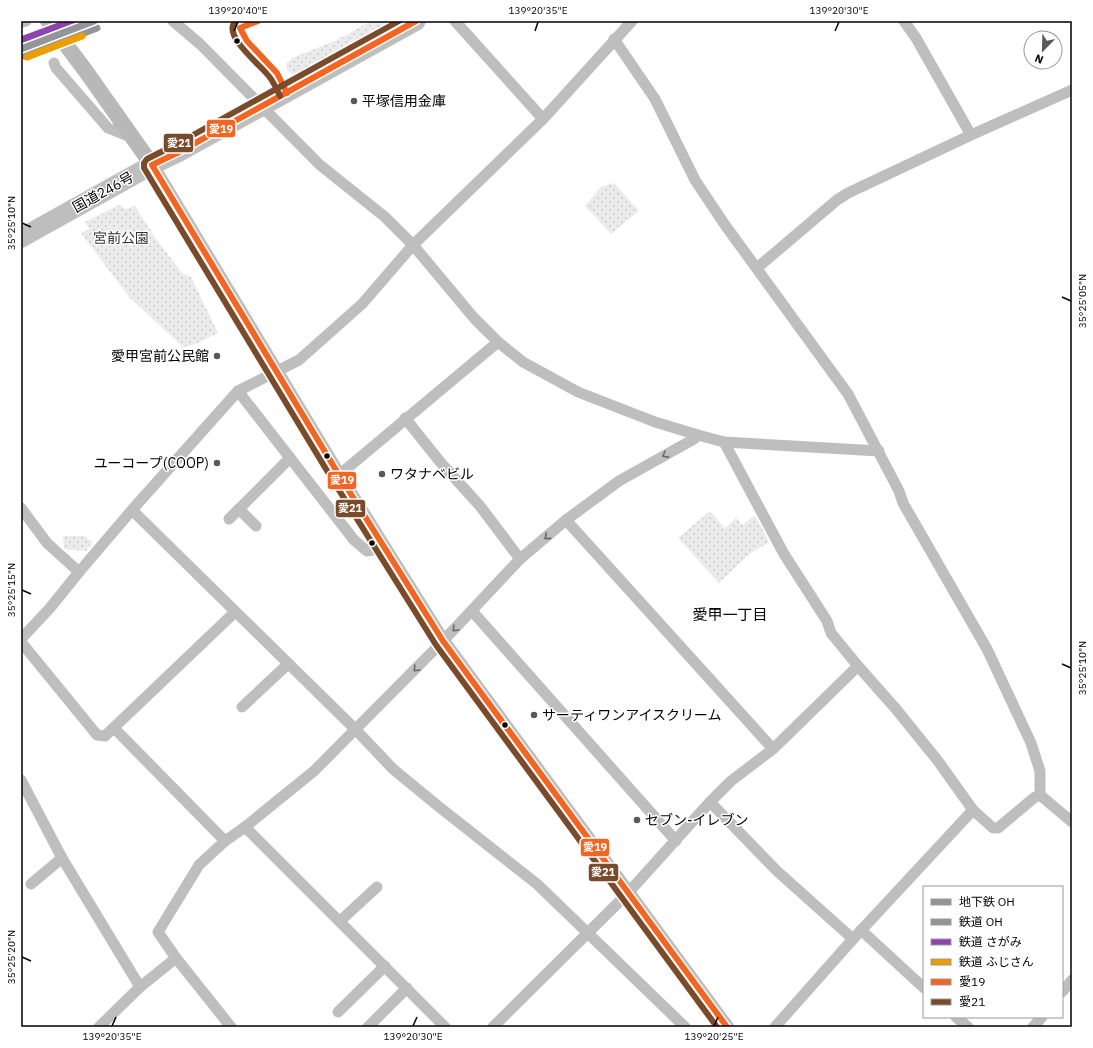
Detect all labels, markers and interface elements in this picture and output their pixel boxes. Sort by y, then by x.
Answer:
text: 139°20'40"E [208,4,268,17]
text: 139°20'35"E [508,4,568,17]
text: 139°20'30"E [809,4,869,17]
north arrow [1023,30,1063,70]
unlabelled marker [232,36,242,46]
text: N [1033,51,1045,67]
place label: 平塚信用金庫 [362,92,446,110]
marker: 平塚信用金庫 [349,96,359,106]
line badge: 愛19 [206,119,236,138]
text: 愛19 [209,122,233,136]
line badge: 愛21 [163,133,194,153]
text: 愛21 [167,136,191,150]
street label: 国道246号 [69,168,137,216]
text: 35°25'10"N [5,196,18,250]
park label: 宮前公園 [93,229,149,247]
text: 35°25'05"N [1076,274,1089,328]
place label: 愛甲宮前公民館 [111,347,209,365]
marker: 愛甲宮前公民館 [212,351,222,361]
unlabelled marker [322,451,332,461]
one-way arrow [662,451,669,458]
place label: ユーコープ(COOP) [94,454,209,472]
marker: ユーコープ(COOP) [212,458,222,468]
place label: ワタナベビル [390,465,474,483]
marker: ワタナベビル [377,469,387,479]
line badge: 愛19 [327,471,357,490]
text: 愛19 [330,473,354,487]
line badge: 愛21 [335,499,366,518]
text: 愛21 [338,501,362,515]
one-way arrow [544,532,551,539]
unlabelled marker [367,538,377,548]
text: 35°25'15"N [5,563,18,617]
district label: 愛甲一丁目 [692,605,768,624]
one-way arrow [453,624,460,631]
text: 35°25'10"N [1076,641,1089,695]
one-way arrow [413,664,421,672]
place label: サーティワンアイスクリーム [542,706,722,724]
marker: サーティワンアイスクリーム [529,710,539,720]
unlabelled marker [500,720,510,730]
place label: セブン-イレブン [645,811,749,829]
marker: セブン-イレブン [632,815,642,825]
line badge: 愛19 [580,838,610,857]
text: 愛19 [583,840,607,854]
line badge: 愛21 [588,863,619,882]
text: 愛21 [591,865,615,879]
legend [923,886,1063,1018]
text: 地下鉄 OH [959,894,1015,909]
text: 鉄道 OH [959,914,1003,929]
text: 35°25'20"N [5,930,18,984]
text: 鉄道 さがみ [959,934,1022,949]
text: 鉄道 ふじさん [959,954,1034,969]
text: 愛19 [959,974,985,989]
text: 愛21 [959,994,985,1009]
text: 139°20'35"E [82,1030,142,1043]
text: 139°20'30"E [383,1030,443,1043]
text: 139°20'25"E [684,1030,744,1043]

